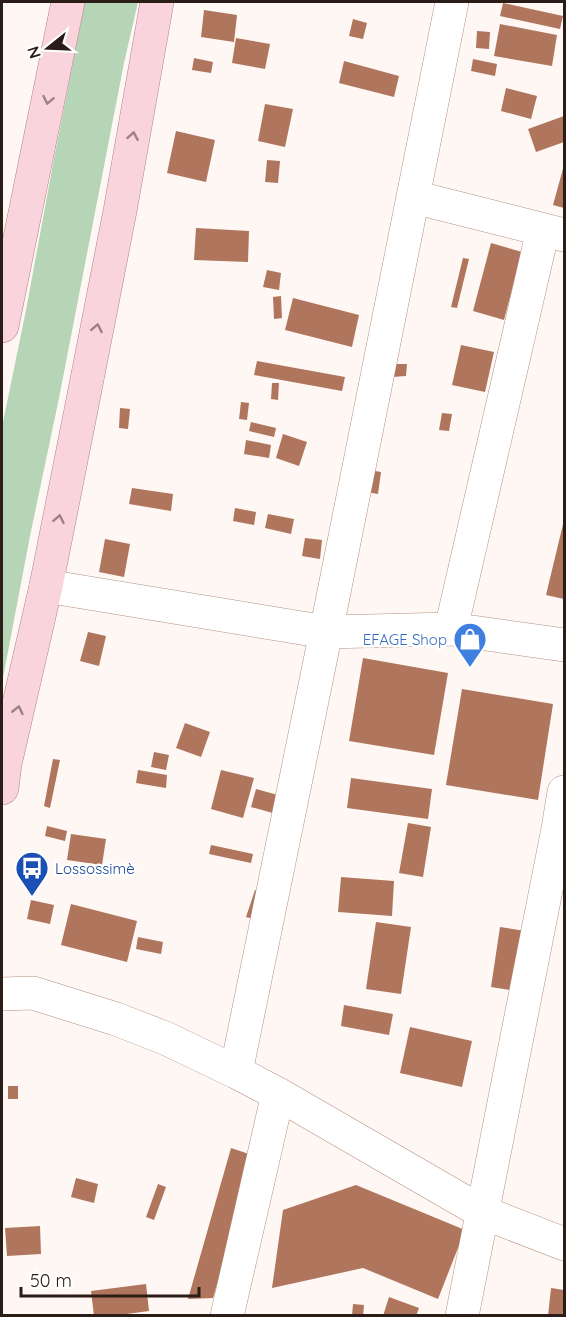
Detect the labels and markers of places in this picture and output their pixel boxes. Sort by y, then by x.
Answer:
shop icon: EFAGE Shop [452,621,488,668]
place label: EFAGE Shop [363,630,447,649]
bus stop icon: Lossossimè [14,850,50,897]
place label: Lossossimè [55,859,135,878]

